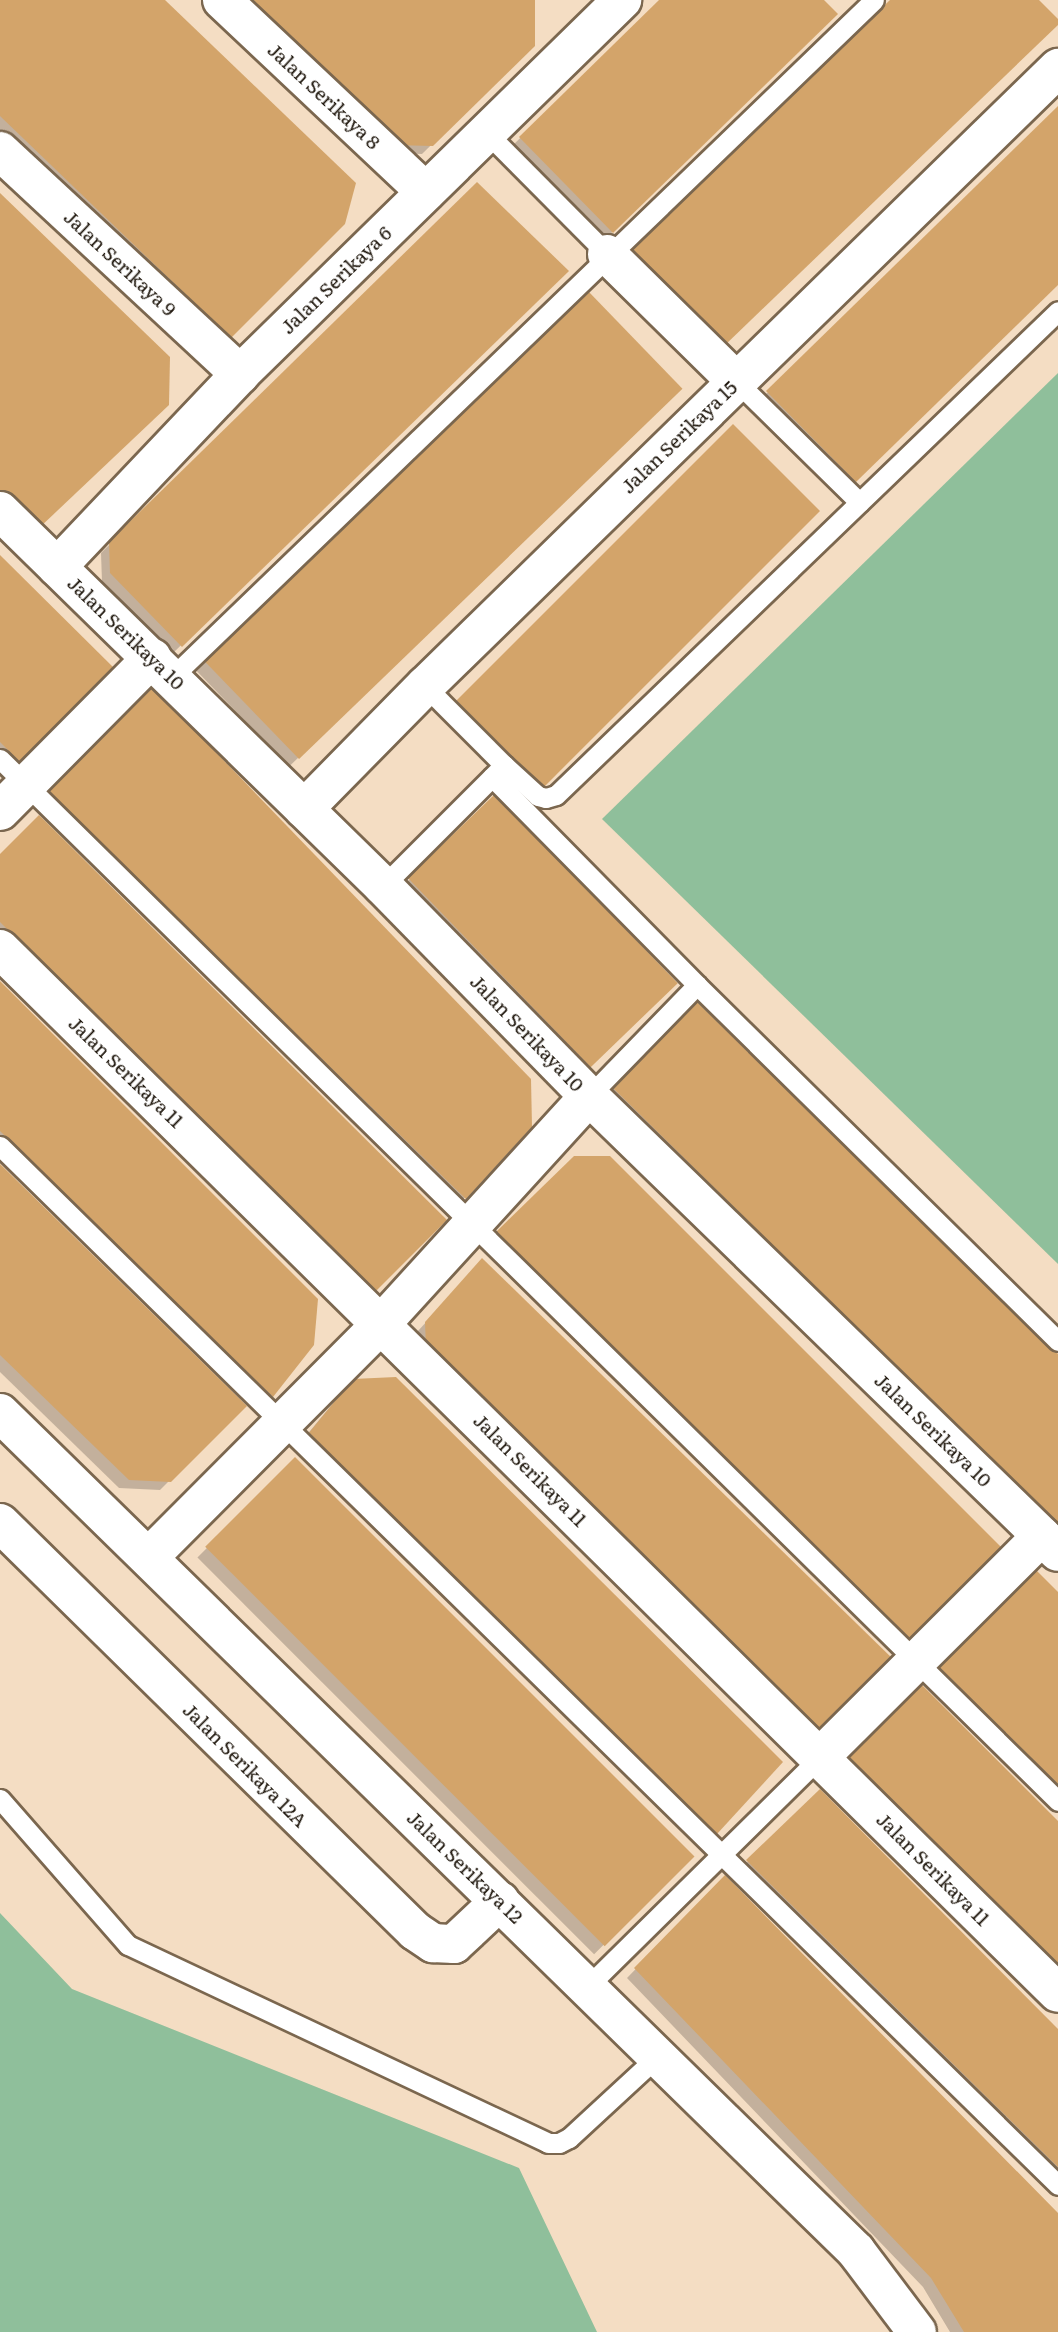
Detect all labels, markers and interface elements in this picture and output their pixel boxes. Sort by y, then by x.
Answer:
street label: Jalan Serikaya 8 [263,38,385,154]
street label: Jalan Serikaya 9 [59,205,181,321]
street label: Jalan Serikaya 6 [276,221,396,339]
street label: Jalan Serikaya 15 [616,376,742,498]
street label: Jalan Serikaya 10 [63,572,189,694]
street label: Jalan Serikaya 10 [466,970,588,1096]
street label: Jalan Serikaya 11 [64,1012,188,1132]
street label: Jalan Serikaya 10 [870,1369,996,1491]
street label: Jalan Serikaya 11 [469,1409,591,1531]
street label: Jalan Serikaya 12A [178,1698,312,1832]
street label: Jalan Serikaya 12 [402,1806,528,1928]
street label: Jalan Serikaya 11 [872,1808,994,1930]

